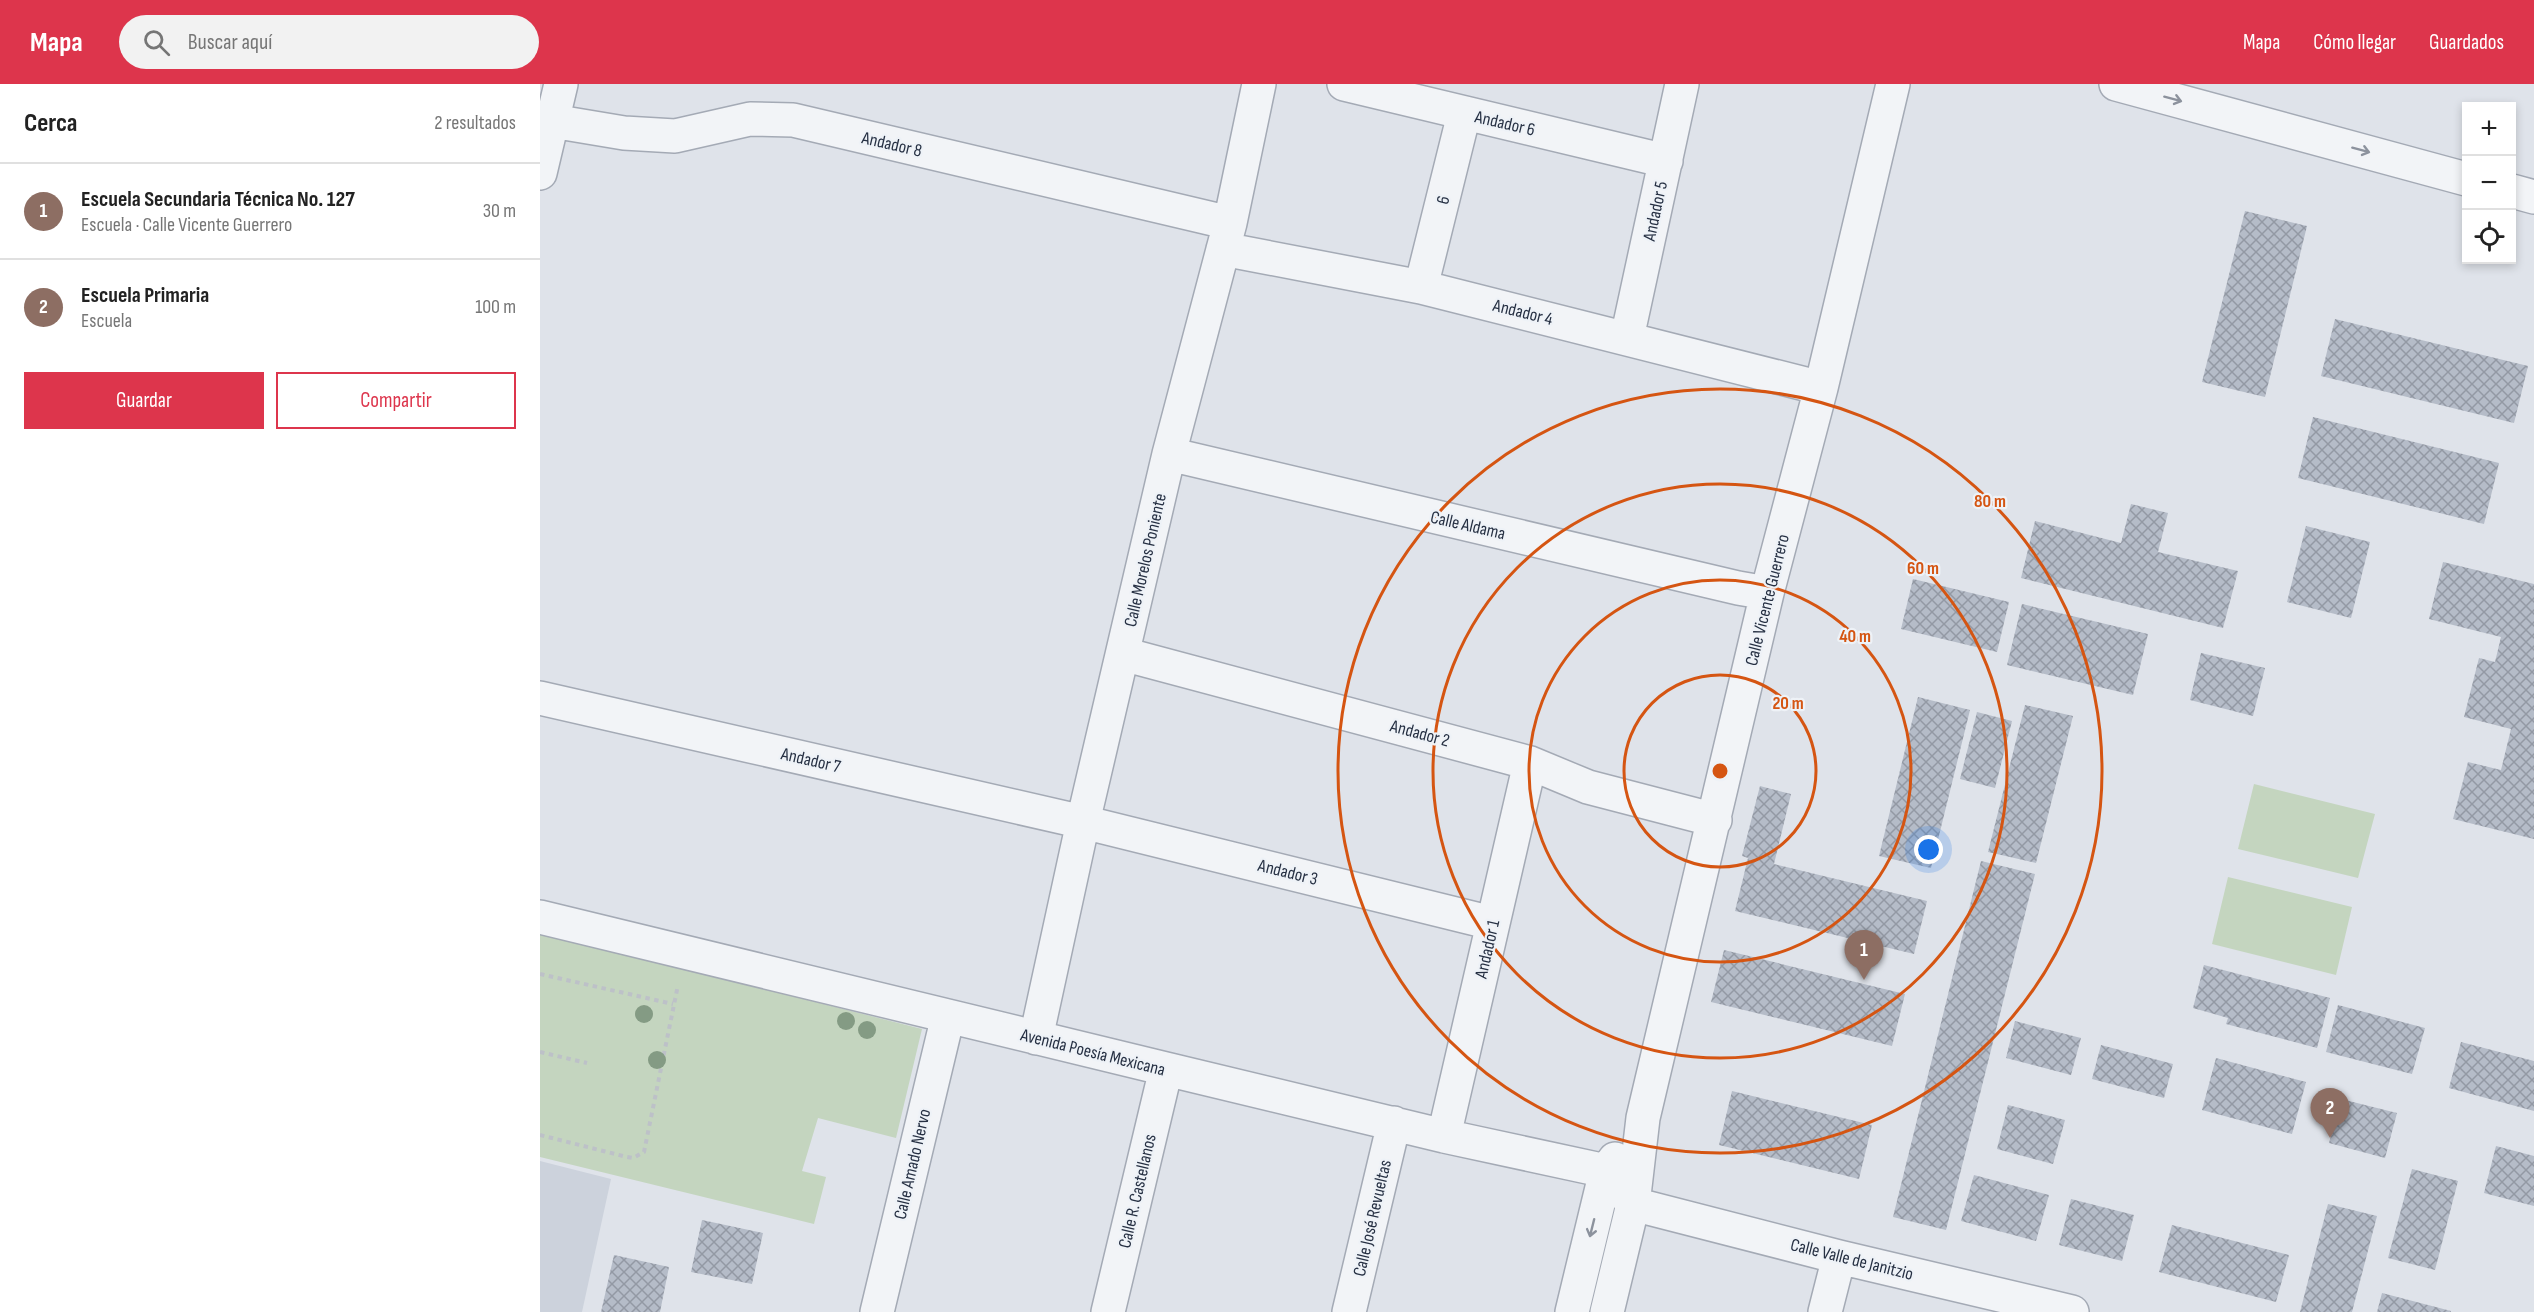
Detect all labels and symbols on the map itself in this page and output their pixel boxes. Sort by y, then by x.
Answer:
one-way arrow [2163,94,2182,106]
street label: Andador 6 [1472,106,1537,141]
street label: Andador 8 [859,127,924,162]
one-way arrow [2351,145,2370,156]
street label: Andador 5 [1639,179,1672,244]
street label: 6 [1432,194,1455,206]
street label: Andador 4 [1490,295,1555,330]
street label: Calle Morelos Poniente [1120,491,1171,629]
text: 80 m [1974,491,2006,512]
street label: Calle Aldama [1428,507,1508,544]
street label: Calle Vicente Guerrero [1741,532,1794,668]
text: 60 m [1907,558,1939,579]
text: 40 m [1839,626,1871,647]
text: 20 m [1772,693,1804,714]
street label: Andador 2 [1387,715,1452,751]
street label: Andador 7 [778,743,843,778]
centre of rings [1710,761,1730,781]
your location [1914,835,1943,864]
street label: Andador 3 [1255,855,1320,890]
street label: Andador 1 [1470,917,1505,981]
pin: 1 [1844,930,1884,980]
street label: Avenida Poesía Mexicana [1017,1024,1167,1081]
pin: 2 [2310,1088,2350,1138]
street label: Calle Amado Nervo [890,1107,935,1221]
street label: Calle R. Castellanos [1114,1132,1161,1250]
street label: Calle José Revueltas [1349,1158,1396,1278]
one-way arrow [1586,1218,1598,1237]
street label: Calle Valle de Janitzio [1788,1234,1915,1285]

